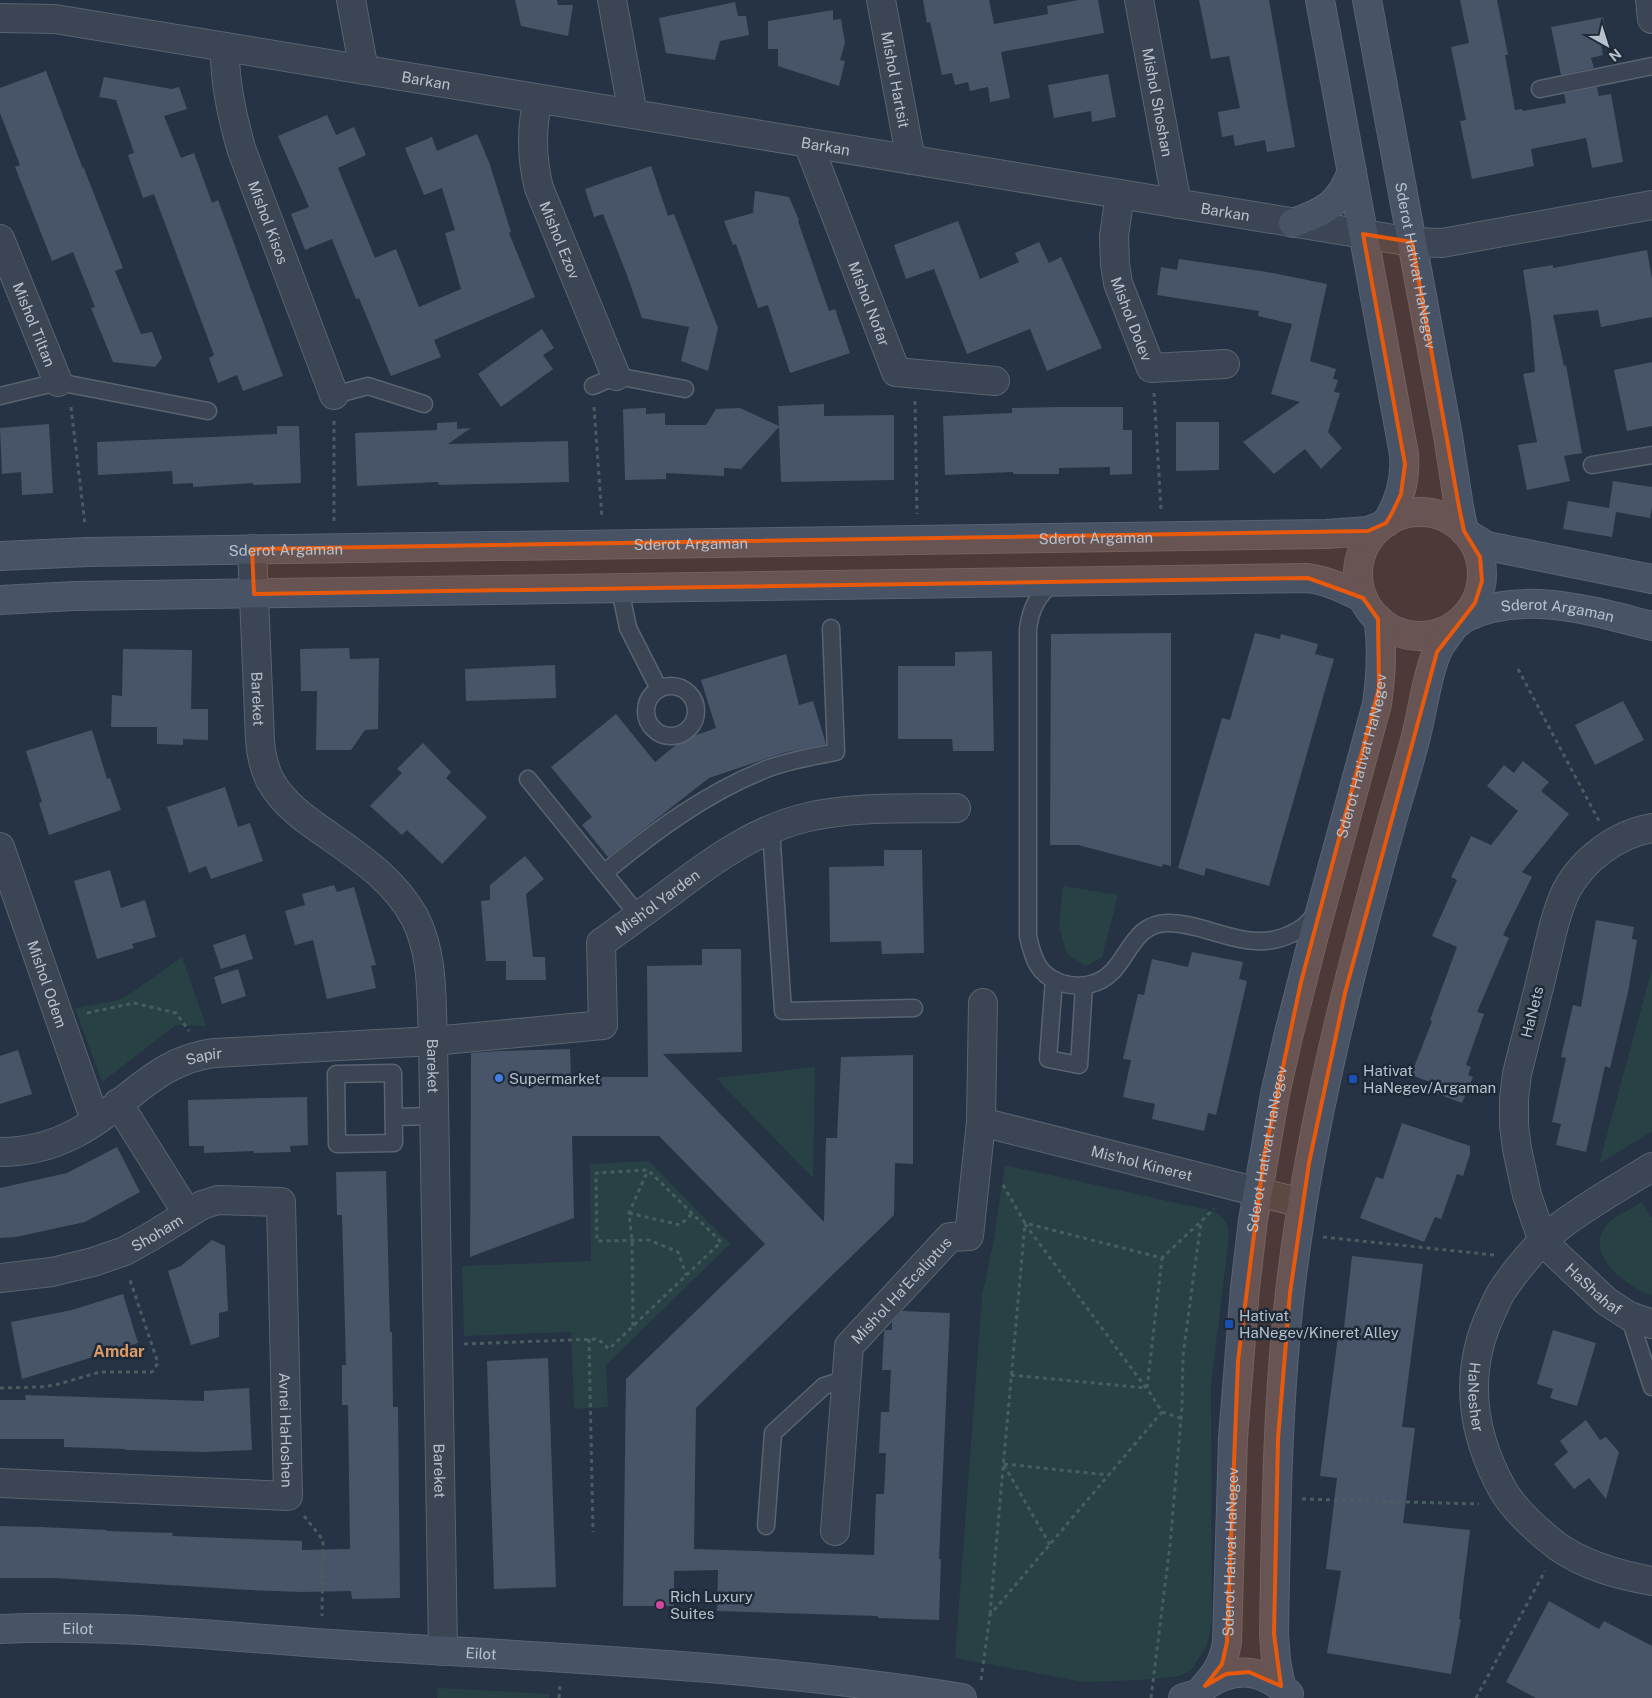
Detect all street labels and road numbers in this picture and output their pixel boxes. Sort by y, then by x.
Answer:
street label: Mishol Hartsit [879,30,913,130]
street label: Mishol Shoshan [1140,46,1176,158]
street label: Barkan [400,68,452,92]
street label: Barkan [800,133,851,158]
street label: Mishol Kisos [245,178,292,266]
street label: Sderot Hativat HaNegev [1393,181,1440,351]
street label: Mishol Ezov [537,199,584,282]
street label: Barkan [1200,199,1251,224]
street label: Mishol Nofar [846,259,894,349]
street label: Mishol Dolev [1108,274,1156,364]
street label: Mishol Tiltan [10,280,59,369]
street label: Sderot Argaman [1038,528,1153,547]
street label: Sderot Argaman [633,534,748,553]
street label: Sderot Argaman [229,540,343,558]
street label: Sderot Argaman [1500,595,1616,625]
street label: Bareket [249,671,268,727]
street label: Sderot Hativat HaNegev [1332,673,1389,840]
street label: Mish'ol Yarden [612,865,702,939]
street label: Mishol Odem [25,938,71,1030]
street label: HaNets [1517,984,1547,1040]
street label: Bareket [424,1038,442,1094]
street label: Sapir [183,1044,223,1068]
street label: Sderot Hativat HaNegev [1243,1064,1290,1234]
street label: Mis'hol Kineret [1090,1142,1195,1184]
street label: Shoham [128,1211,186,1254]
street label: Mish'ol Ha'Ecaliptus [847,1233,955,1347]
street label: HaShahaf [1562,1259,1625,1318]
street label: HaNesher [1466,1361,1488,1434]
street label: Avnei HaHoshen [277,1372,296,1488]
street label: Bareket [431,1443,449,1498]
street label: Sderot Hativat HaNegev [1219,1467,1241,1637]
street label: Eilot [62,1619,94,1637]
street label: Eilot [465,1643,497,1662]

